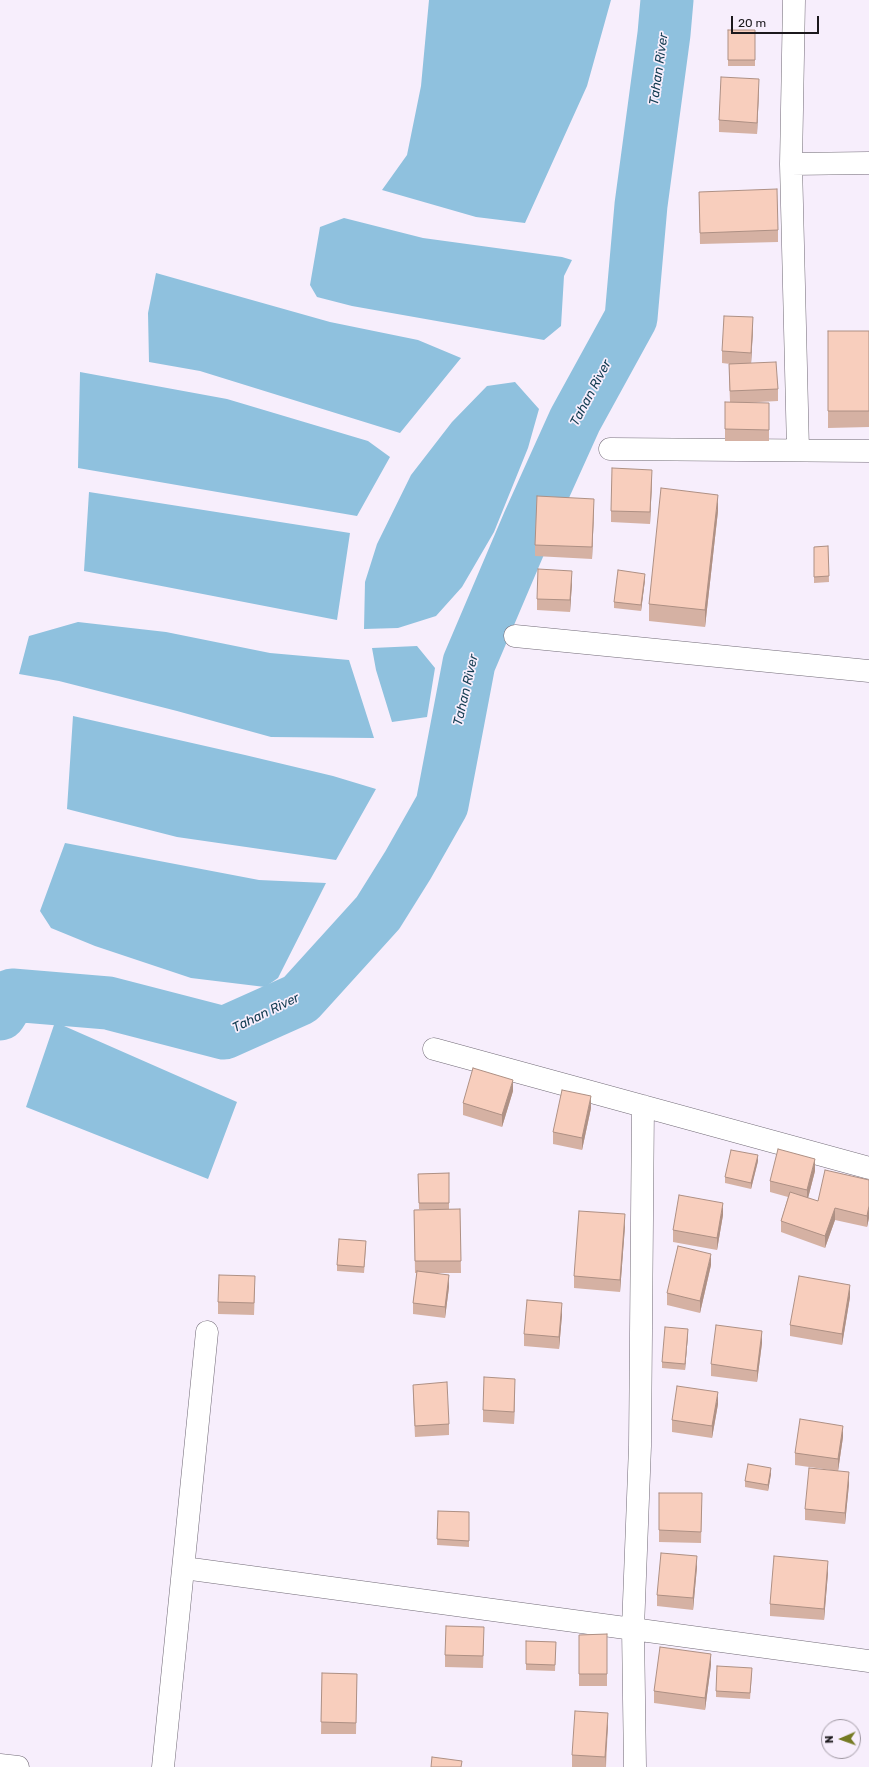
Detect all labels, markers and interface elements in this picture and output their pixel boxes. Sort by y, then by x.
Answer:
scale bar [733,8,821,34]
text: 20 m [738,16,766,30]
water label: Tahan River [646,32,672,106]
water label: Tahan River [567,357,615,429]
water label: Tahan River [450,653,482,727]
water label: Tahan River [230,990,302,1036]
north arrow [821,1719,861,1759]
text: N [823,1735,836,1744]

